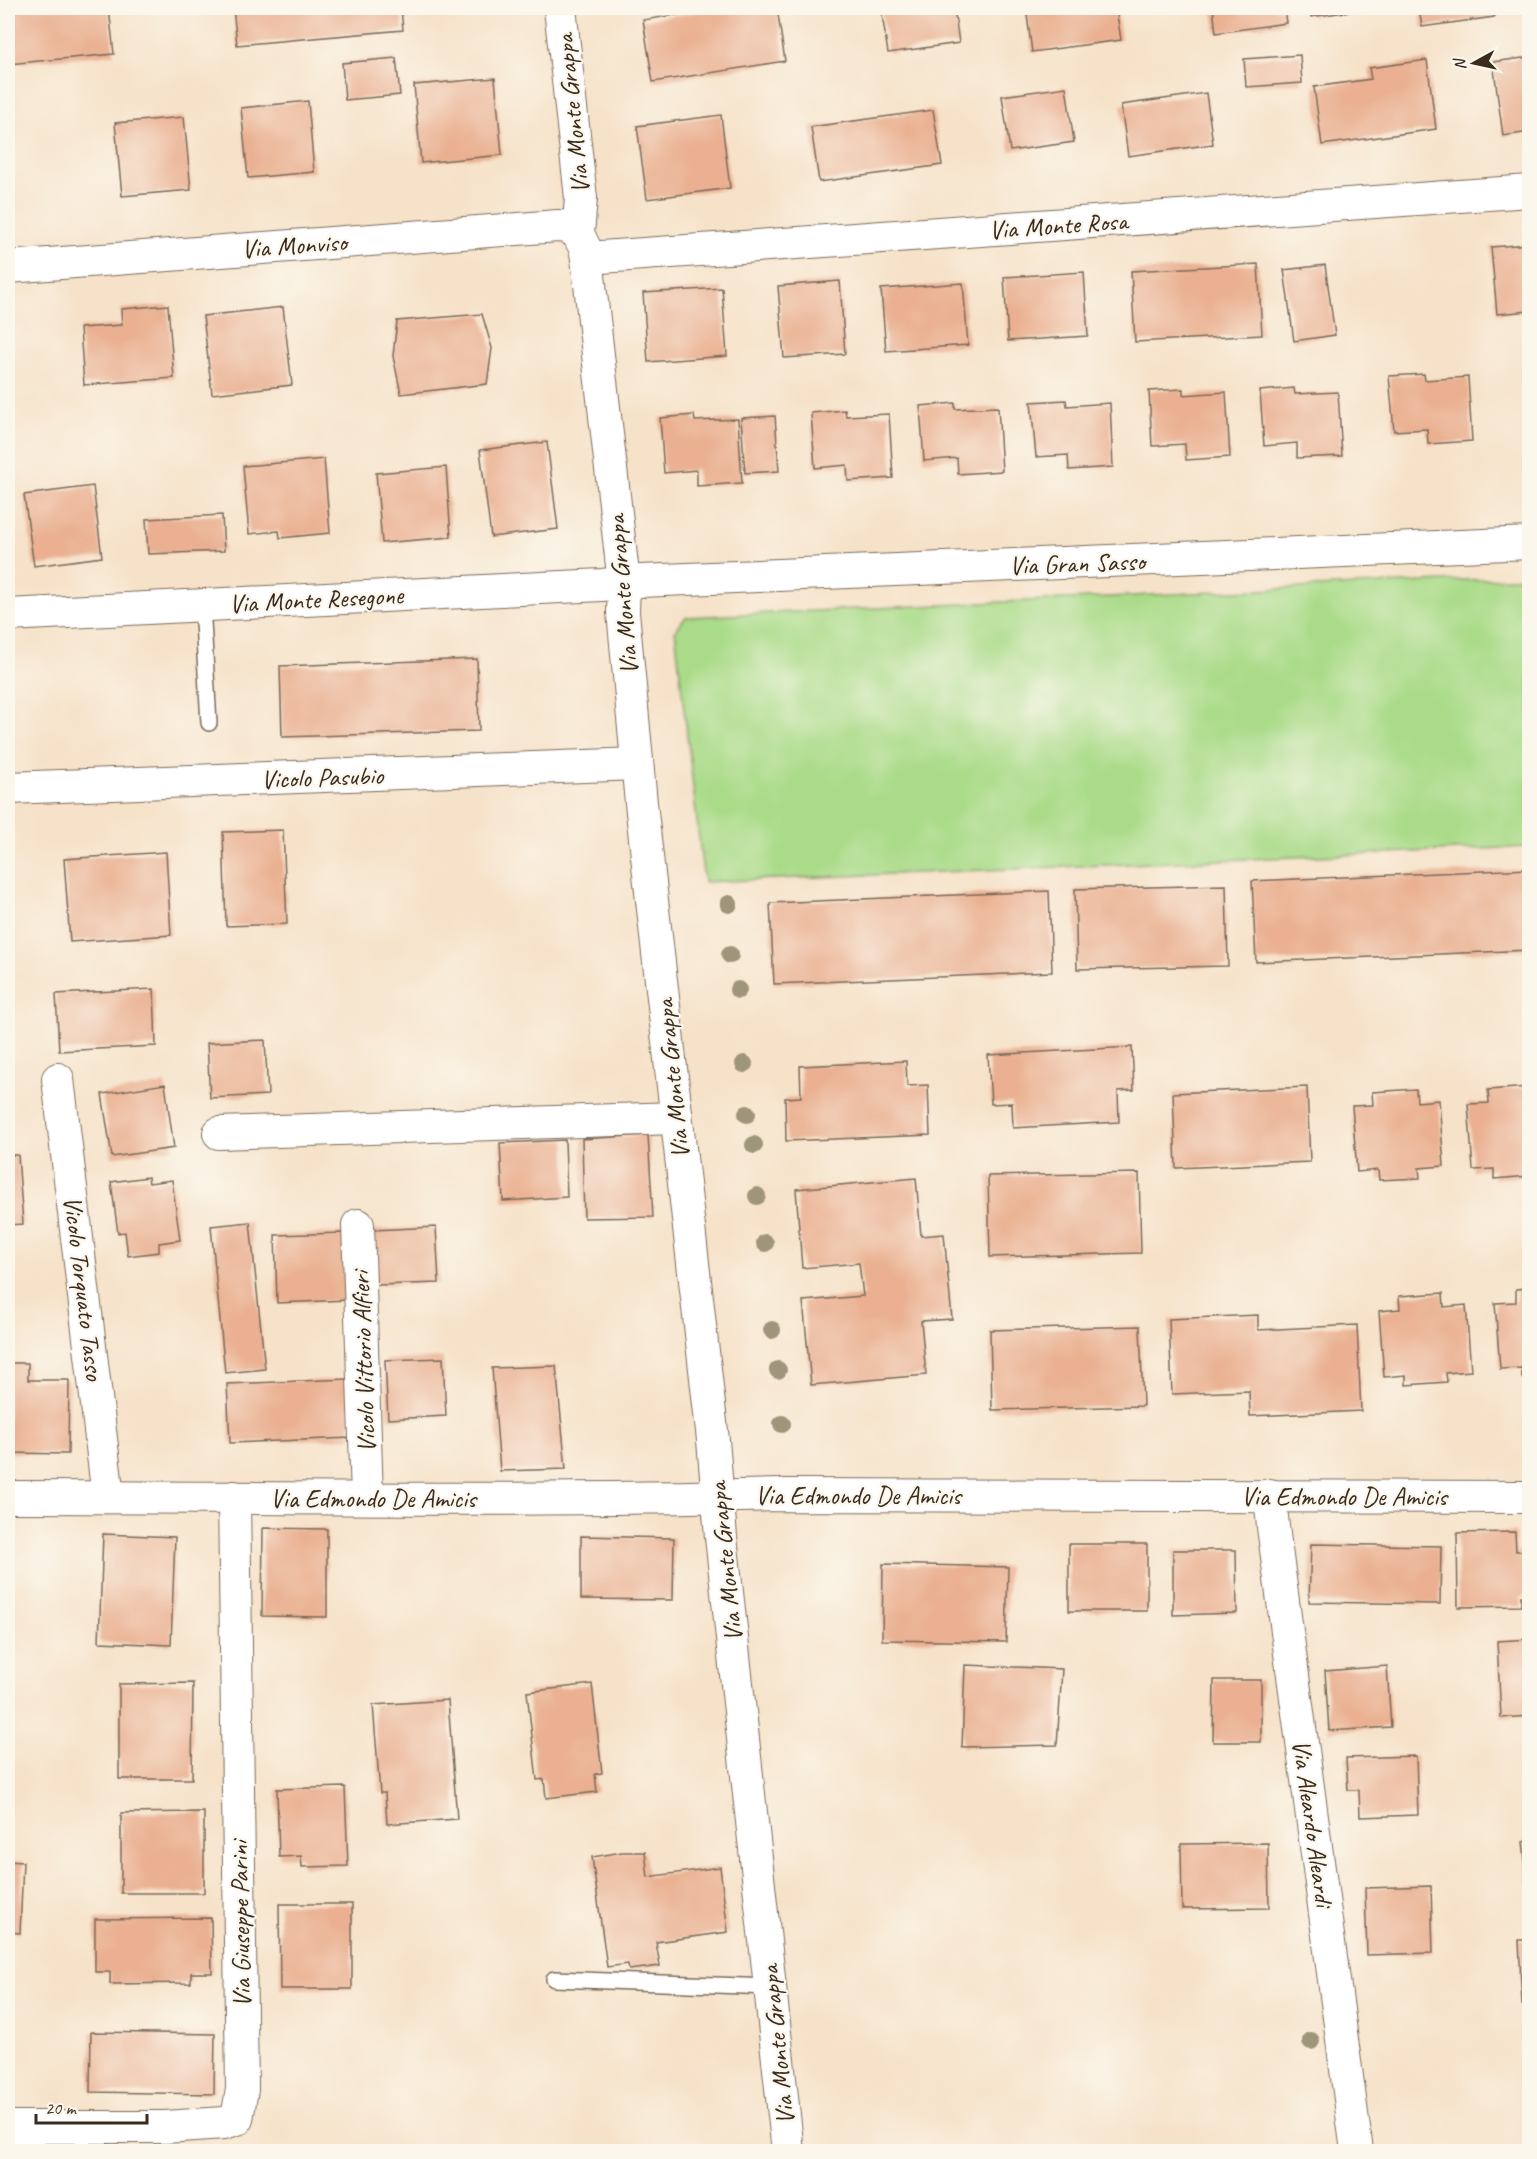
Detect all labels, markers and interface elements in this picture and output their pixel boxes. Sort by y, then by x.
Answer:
street label: Via Monte Grappa [547,30,597,195]
north arrow [1444,33,1504,93]
text: N [1449,56,1471,71]
street label: Via Monte Rosa [988,204,1131,247]
street label: Via Monviso [240,225,351,266]
street label: Via Monte Grappa [599,511,646,676]
street label: Via Gran Sasso [1009,545,1148,582]
street label: Via Monte Resegone [228,578,405,621]
street label: Vicolo Pasubio [260,759,385,796]
street label: Via Monte Grappa [647,995,697,1160]
street label: Vicolo Torquato Tasso [56,1194,111,1384]
street label: Vicolo Vittorio Alfieri [344,1268,383,1453]
street label: Via Monte Grappa [700,1478,750,1643]
street label: Via Edmondo De Amicis [755,1479,963,1512]
street label: Via Edmondo De Amicis [1241,1480,1449,1513]
street label: Via Edmondo De Amicis [270,1482,478,1515]
street label: Via Aleardo Aleardi [1284,1737,1341,1912]
street label: Via Giuseppe Parini [222,1837,258,2008]
street label: Via Monte Grappa [752,1961,802,2126]
scale bar [36,2087,147,2125]
text: 20 m [45,2097,78,2119]

